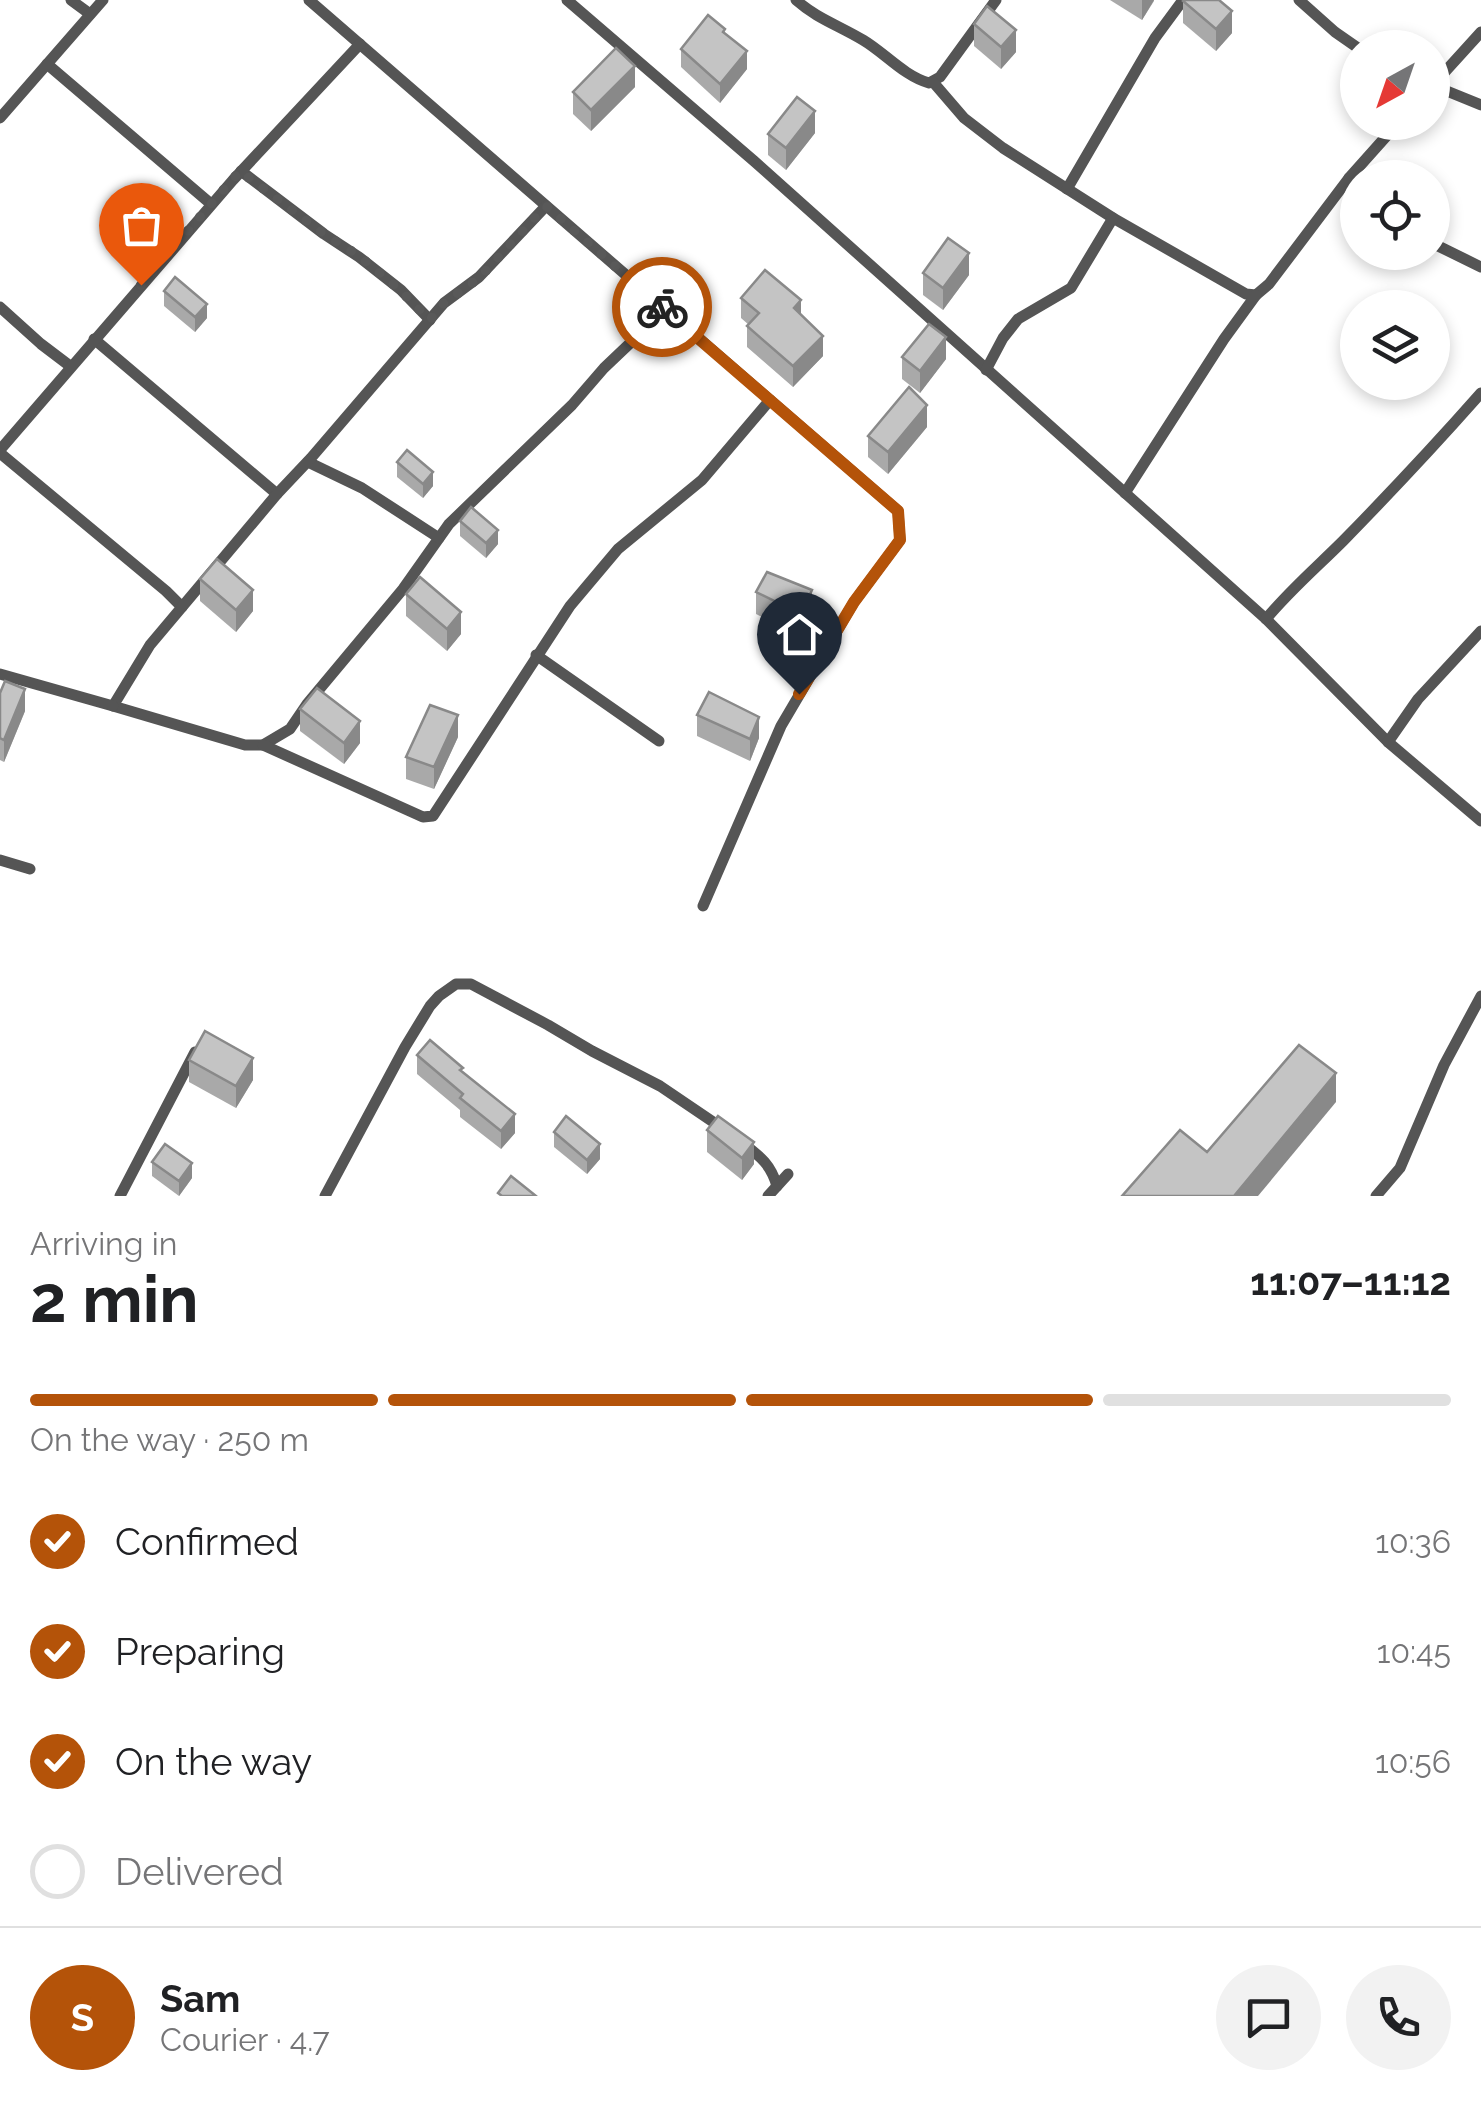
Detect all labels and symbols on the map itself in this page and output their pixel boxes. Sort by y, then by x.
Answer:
north arrow [1340,30,1450,140]
pin [99,183,184,286]
courier [612,257,712,357]
pin [757,592,842,695]

